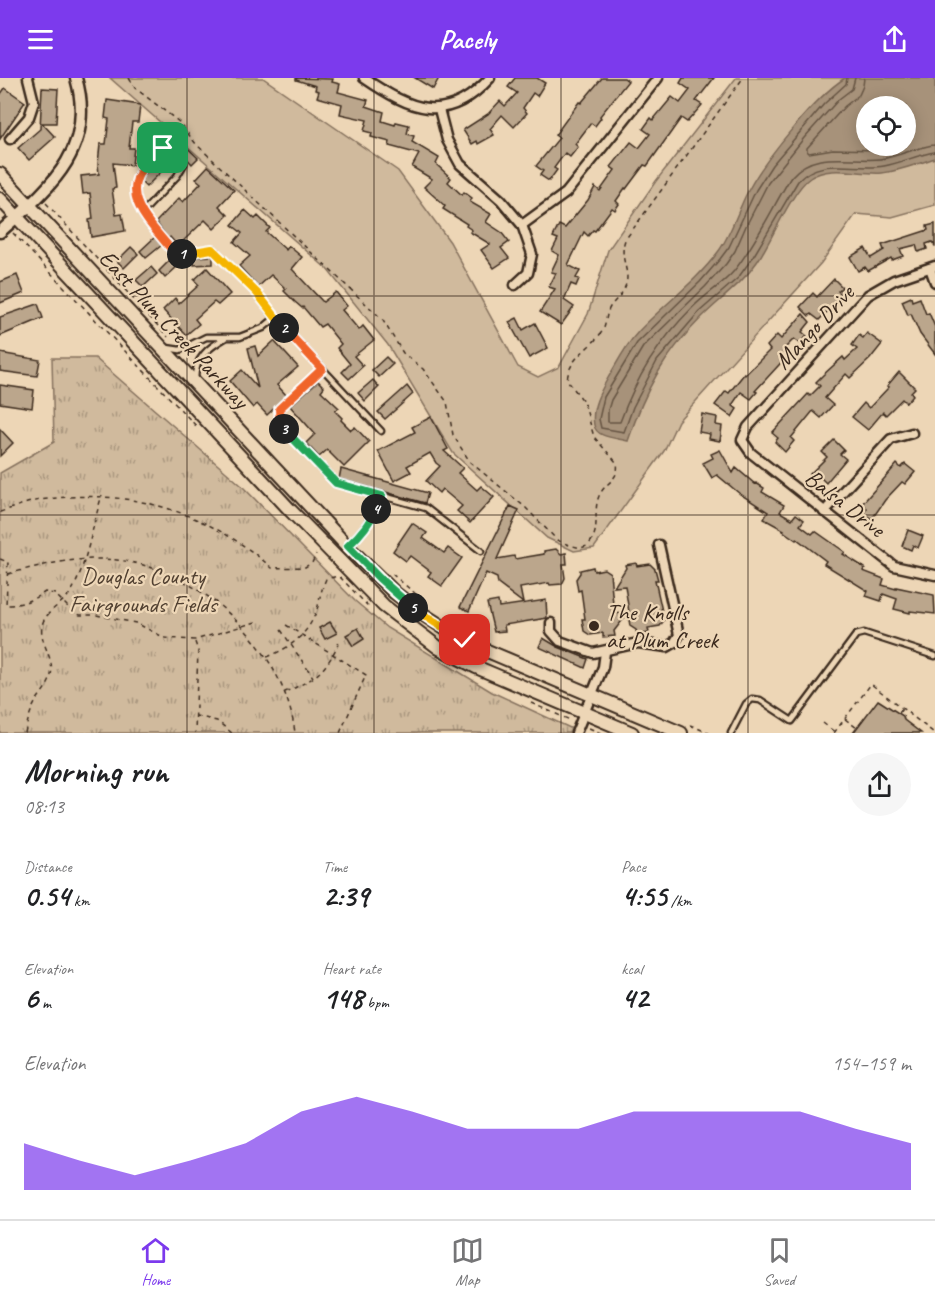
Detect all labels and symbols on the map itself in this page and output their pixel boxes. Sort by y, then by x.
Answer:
pin [137,122,188,173]
pin: 1 [167,239,197,269]
street label: East Plum Creek Parkway [93,243,257,416]
street label: Mango Drive [768,277,862,375]
pin: 2 [269,313,299,343]
pin: 3 [269,414,299,444]
street label: Balsa Drive [799,462,893,545]
pin: 4 [361,494,391,524]
park label: Douglas County Fairgrounds Fields [69,561,219,619]
pin: 5 [398,593,428,623]
place label: The Knolls at Plum Creek [606,597,720,655]
pin [439,614,490,665]
marker: The Knolls at Plum Creek [587,619,601,633]

